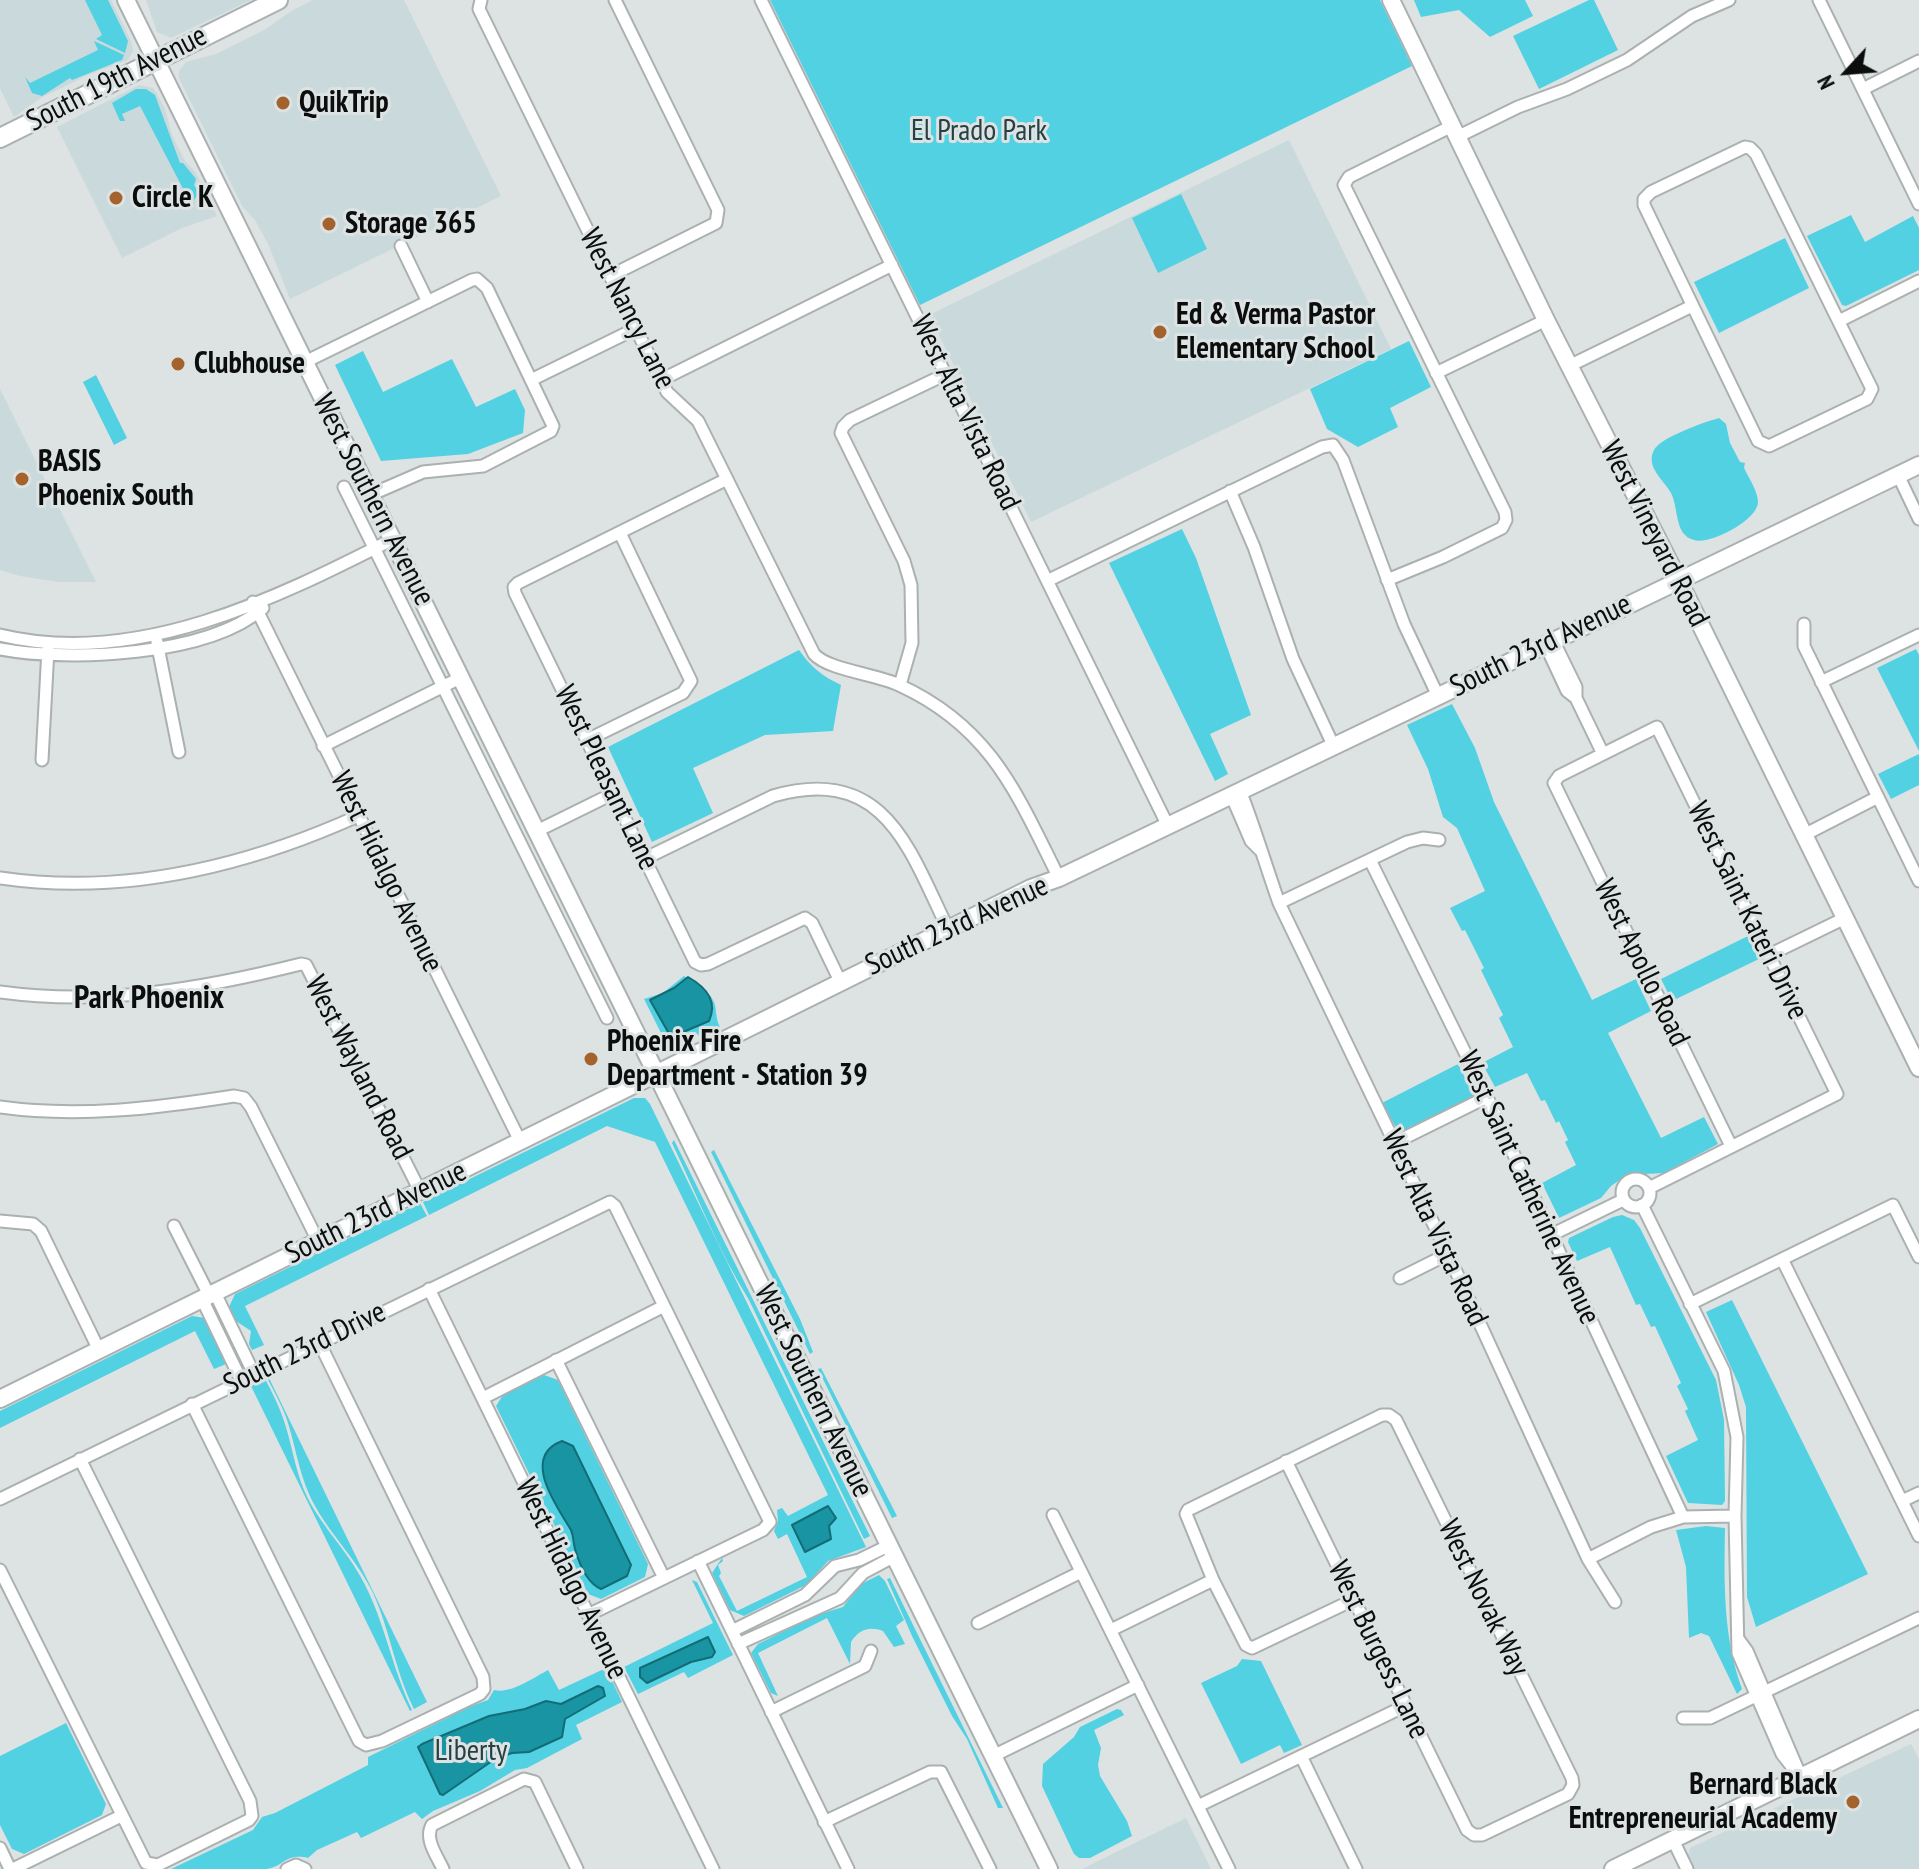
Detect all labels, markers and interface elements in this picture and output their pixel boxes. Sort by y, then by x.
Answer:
street label: South 19th Avenue [21,18,213,140]
north arrow [1807,32,1887,112]
text: N [1810,71,1841,94]
place label: QuikTrip [299,85,389,121]
marker: QuikTrip [274,94,292,112]
park label: El Prado Park [911,113,1047,149]
place label: Circle K [132,180,214,216]
marker: Circle K [107,189,125,207]
place label: Storage 365 [345,206,477,242]
marker: Storage 365 [320,215,338,233]
street label: West Nancy Lane [571,223,683,395]
place label: Ed & Verma Pastor Elementary School [1176,297,1375,368]
street label: West Alta Vista Road [902,310,1028,516]
marker: Ed & Verma Pastor Elementary School [1151,323,1169,341]
place label: Clubhouse [194,346,305,382]
marker: Clubhouse [169,355,187,373]
street label: West Southern Avenue [304,388,442,612]
street label: West Vineyard Road [1592,435,1716,633]
place label: BASIS Phoenix South [38,444,194,514]
marker: BASIS Phoenix South [13,470,31,488]
street label: South 23rd Avenue [1445,587,1637,705]
street label: West Pleasant Lane [546,680,666,876]
street label: West Hidalgo Avenue [322,766,450,978]
street label: West Saint Kateri Drive [1679,796,1815,1026]
street label: South 23rd Avenue [860,868,1054,984]
street label: West Apollo Road [1585,874,1697,1052]
street label: West Wayland Road [296,970,420,1166]
district label: Park Phoenix [74,980,224,1018]
place label: Phoenix Fire Department - Station 39 [607,1024,868,1094]
street label: West Saint Catherine Avenue [1449,1046,1607,1330]
marker: Phoenix Fire Department - Station 39 [582,1050,600,1068]
street label: West Alta Vista Road [1373,1124,1495,1332]
street label: South 23rd Avenue [280,1154,472,1272]
street label: West Southern Avenue [746,1279,880,1503]
street label: South 23rd Drive [218,1294,392,1404]
street label: West Hidalgo Avenue [507,1473,635,1685]
street label: West Novak Way [1430,1514,1536,1682]
street label: West Burgess Lane [1319,1555,1437,1745]
park label: Liberty [435,1733,507,1769]
place label: Bernard Black Entrepreneurial Academy [1569,1767,1837,1838]
marker: Bernard Black Entrepreneurial Academy [1844,1793,1862,1811]

